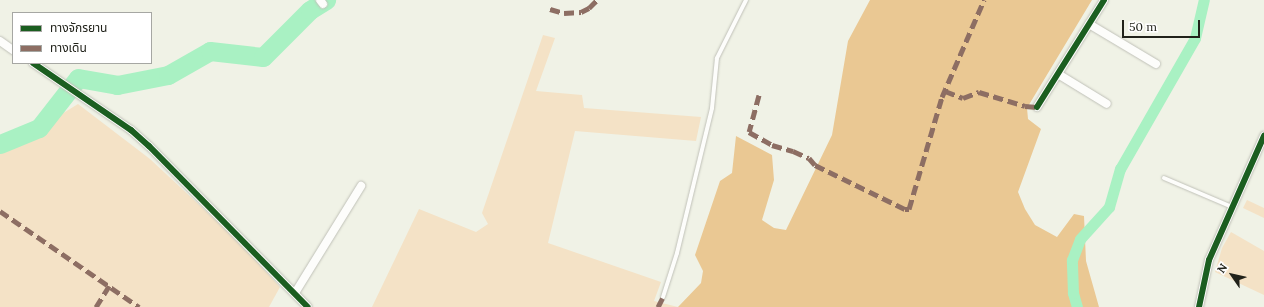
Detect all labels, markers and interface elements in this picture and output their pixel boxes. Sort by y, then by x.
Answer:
legend [12,12,152,64]
scale bar [1124,12,1202,38]
text: 50 m [1129,19,1157,34]
text: ทางจักรยาน [50,20,107,35]
text: ทางเดิน [50,40,87,55]
north arrow [1212,255,1252,295]
text: N [1214,261,1230,276]

